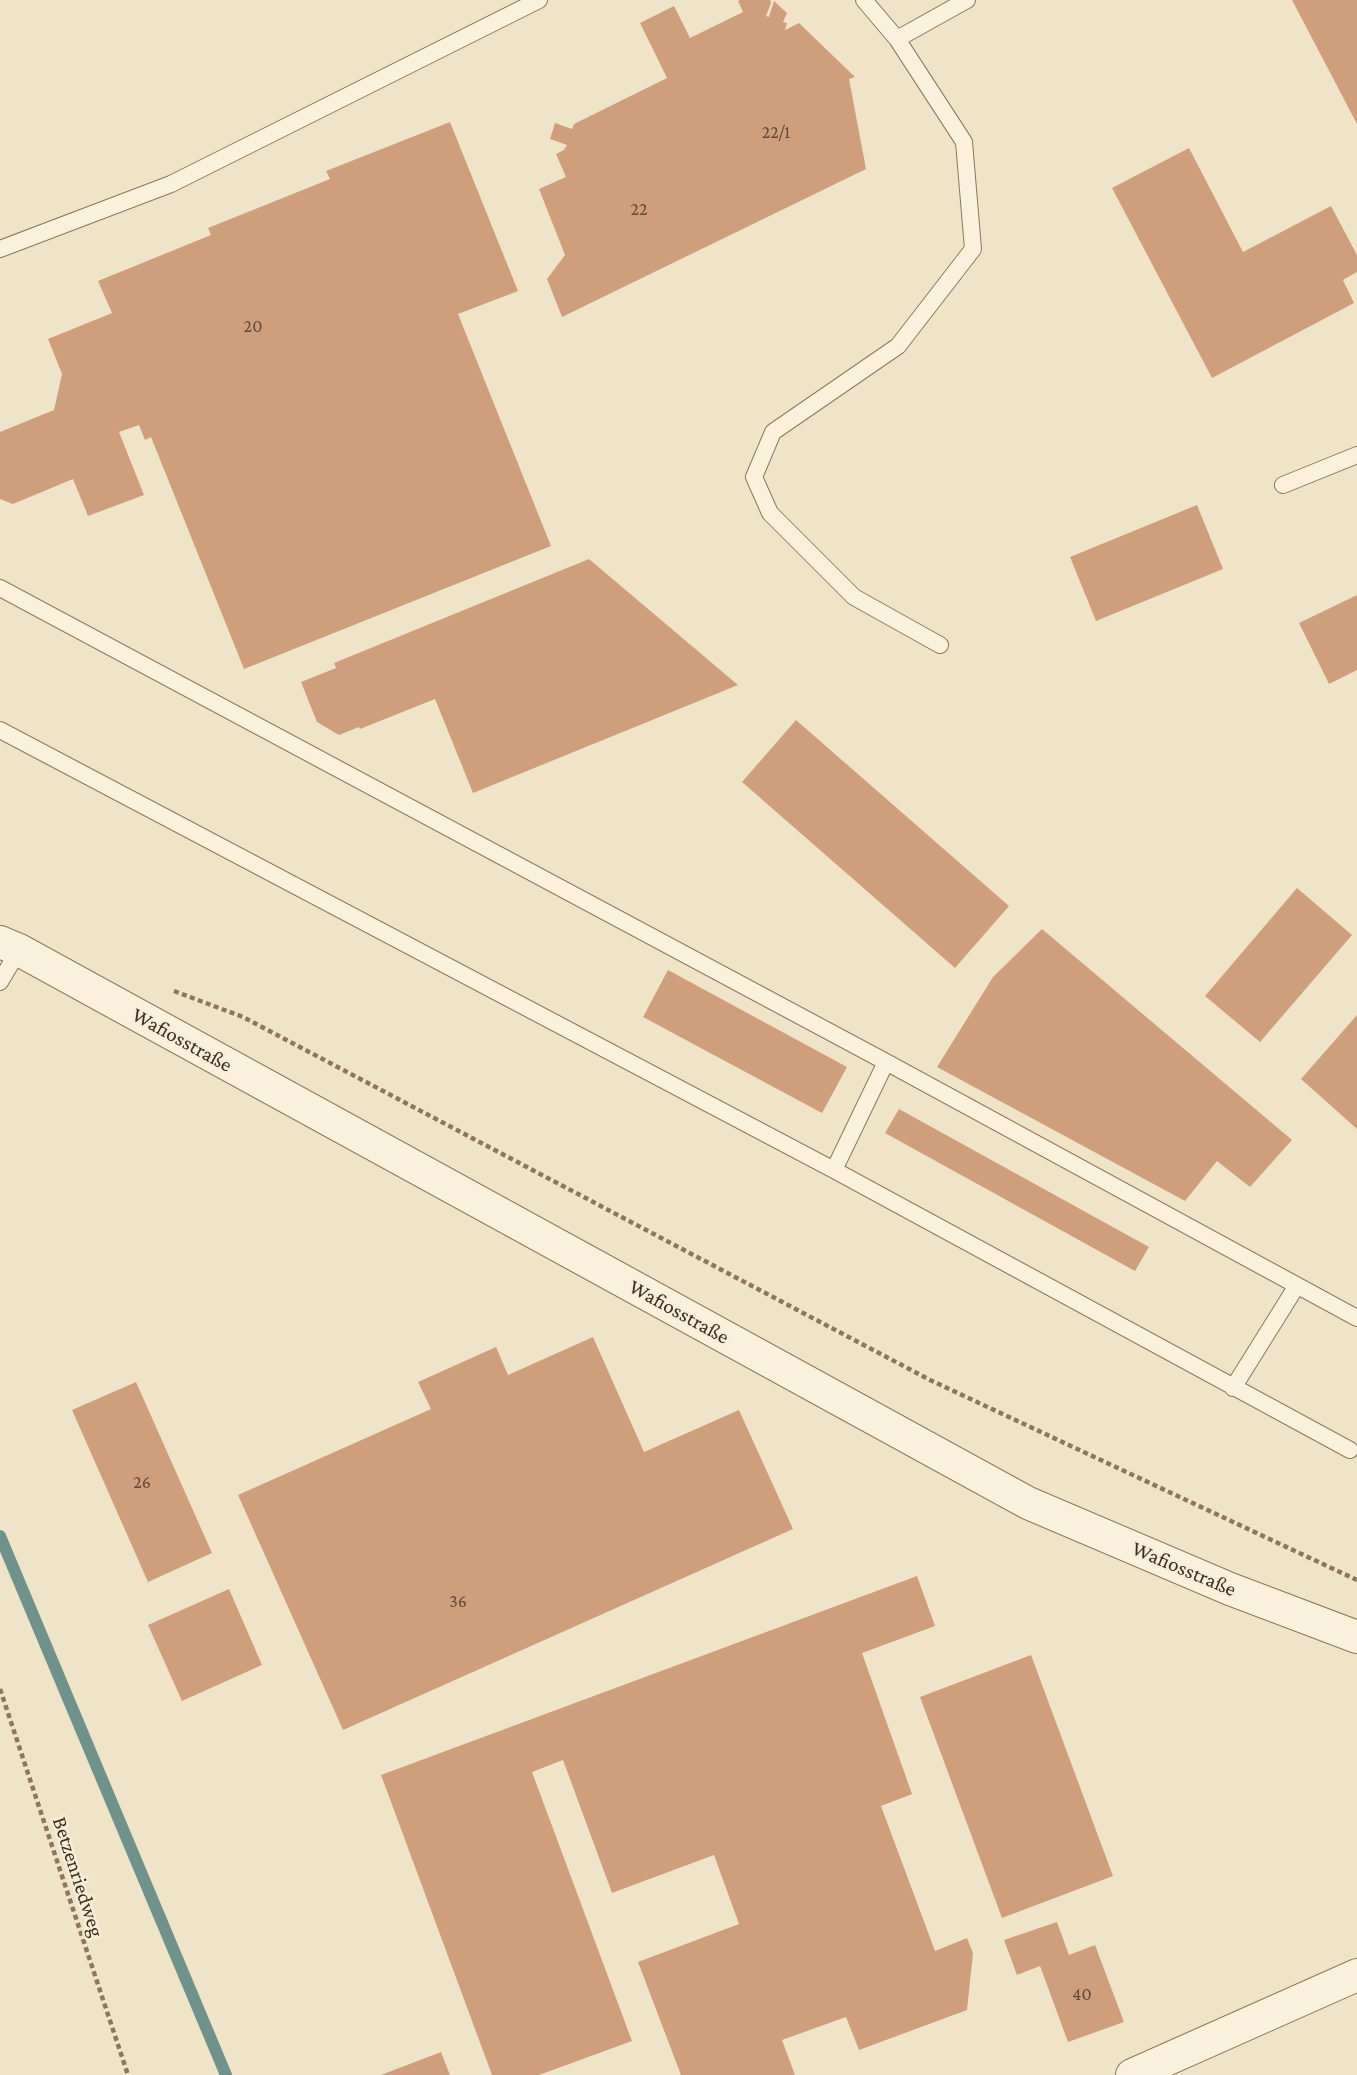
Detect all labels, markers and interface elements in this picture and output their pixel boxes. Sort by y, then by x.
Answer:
house number: 22/1 [762,121,790,143]
house number: 22 [630,198,648,220]
house number: 20 [244,315,262,337]
street label: Wafiosstraße [127,1002,237,1078]
street label: Wafiosstraße [624,1274,734,1350]
house number: 26 [133,1471,151,1493]
street label: Wafiosstraße [1128,1536,1240,1602]
house number: 36 [449,1590,467,1612]
street label: Betzenriedweg [47,1814,109,1940]
house number: 40 [1072,1983,1092,2005]

